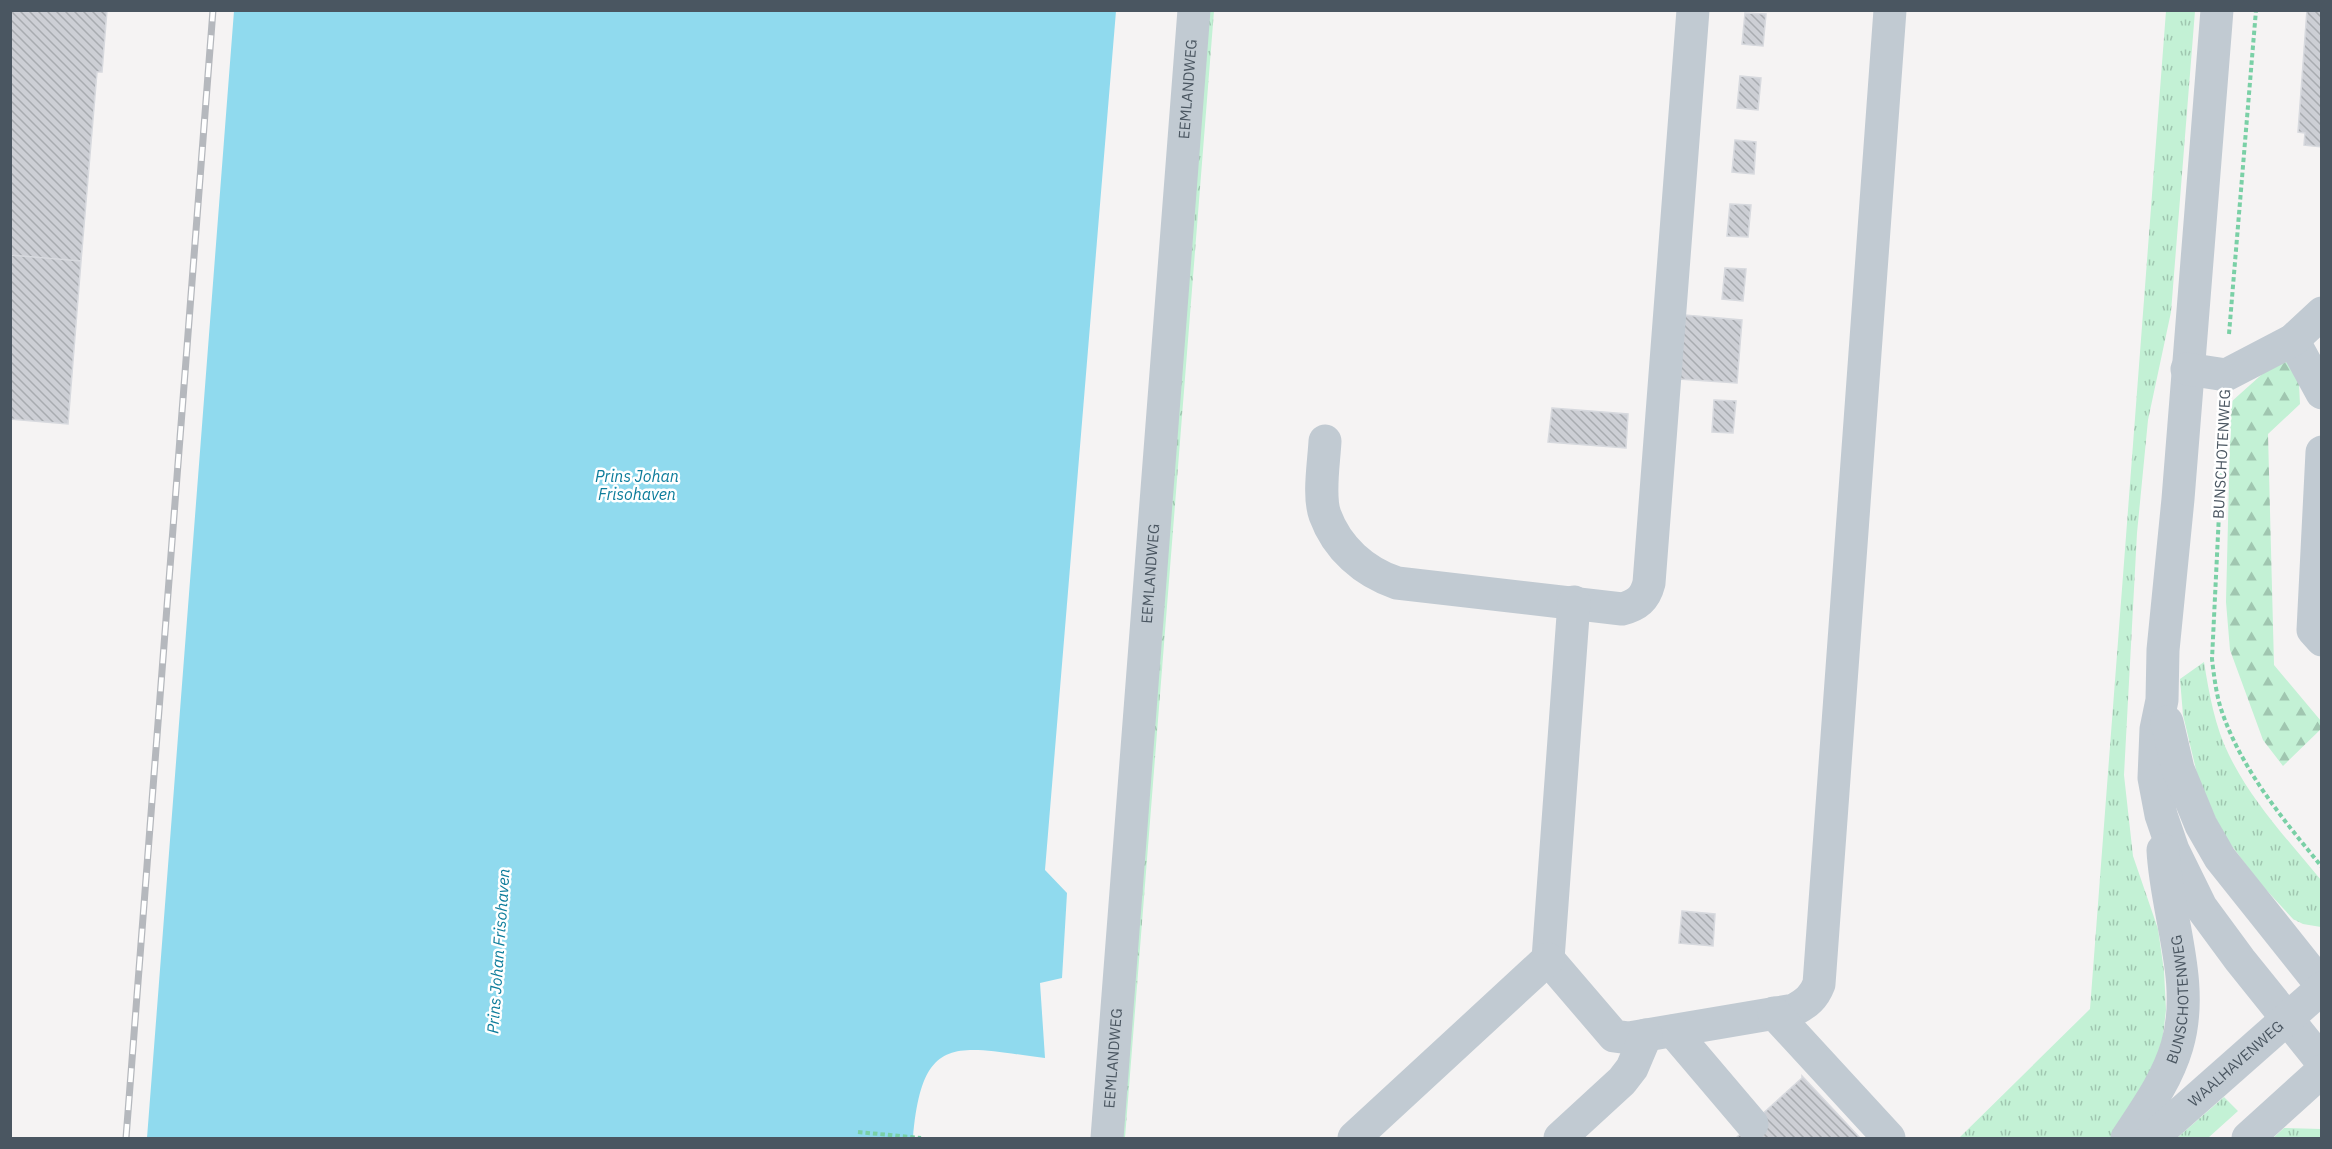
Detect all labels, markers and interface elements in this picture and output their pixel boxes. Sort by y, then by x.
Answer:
street label: EEMLANDWEG [1174,38,1201,140]
street label: BUNSCHOTENWEG [2209,389,2234,519]
water label: Prins Johan Frisohaven [595,466,679,504]
street label: EEMLANDWEG [1137,523,1163,624]
water label: Prins Johan Frisohaven [482,868,514,1034]
street label: BUNSCHOTENWEG [2162,934,2192,1066]
street label: EEMLANDWEG [1099,1007,1126,1109]
street label: WAALHAVENWEG [2184,1016,2287,1111]

